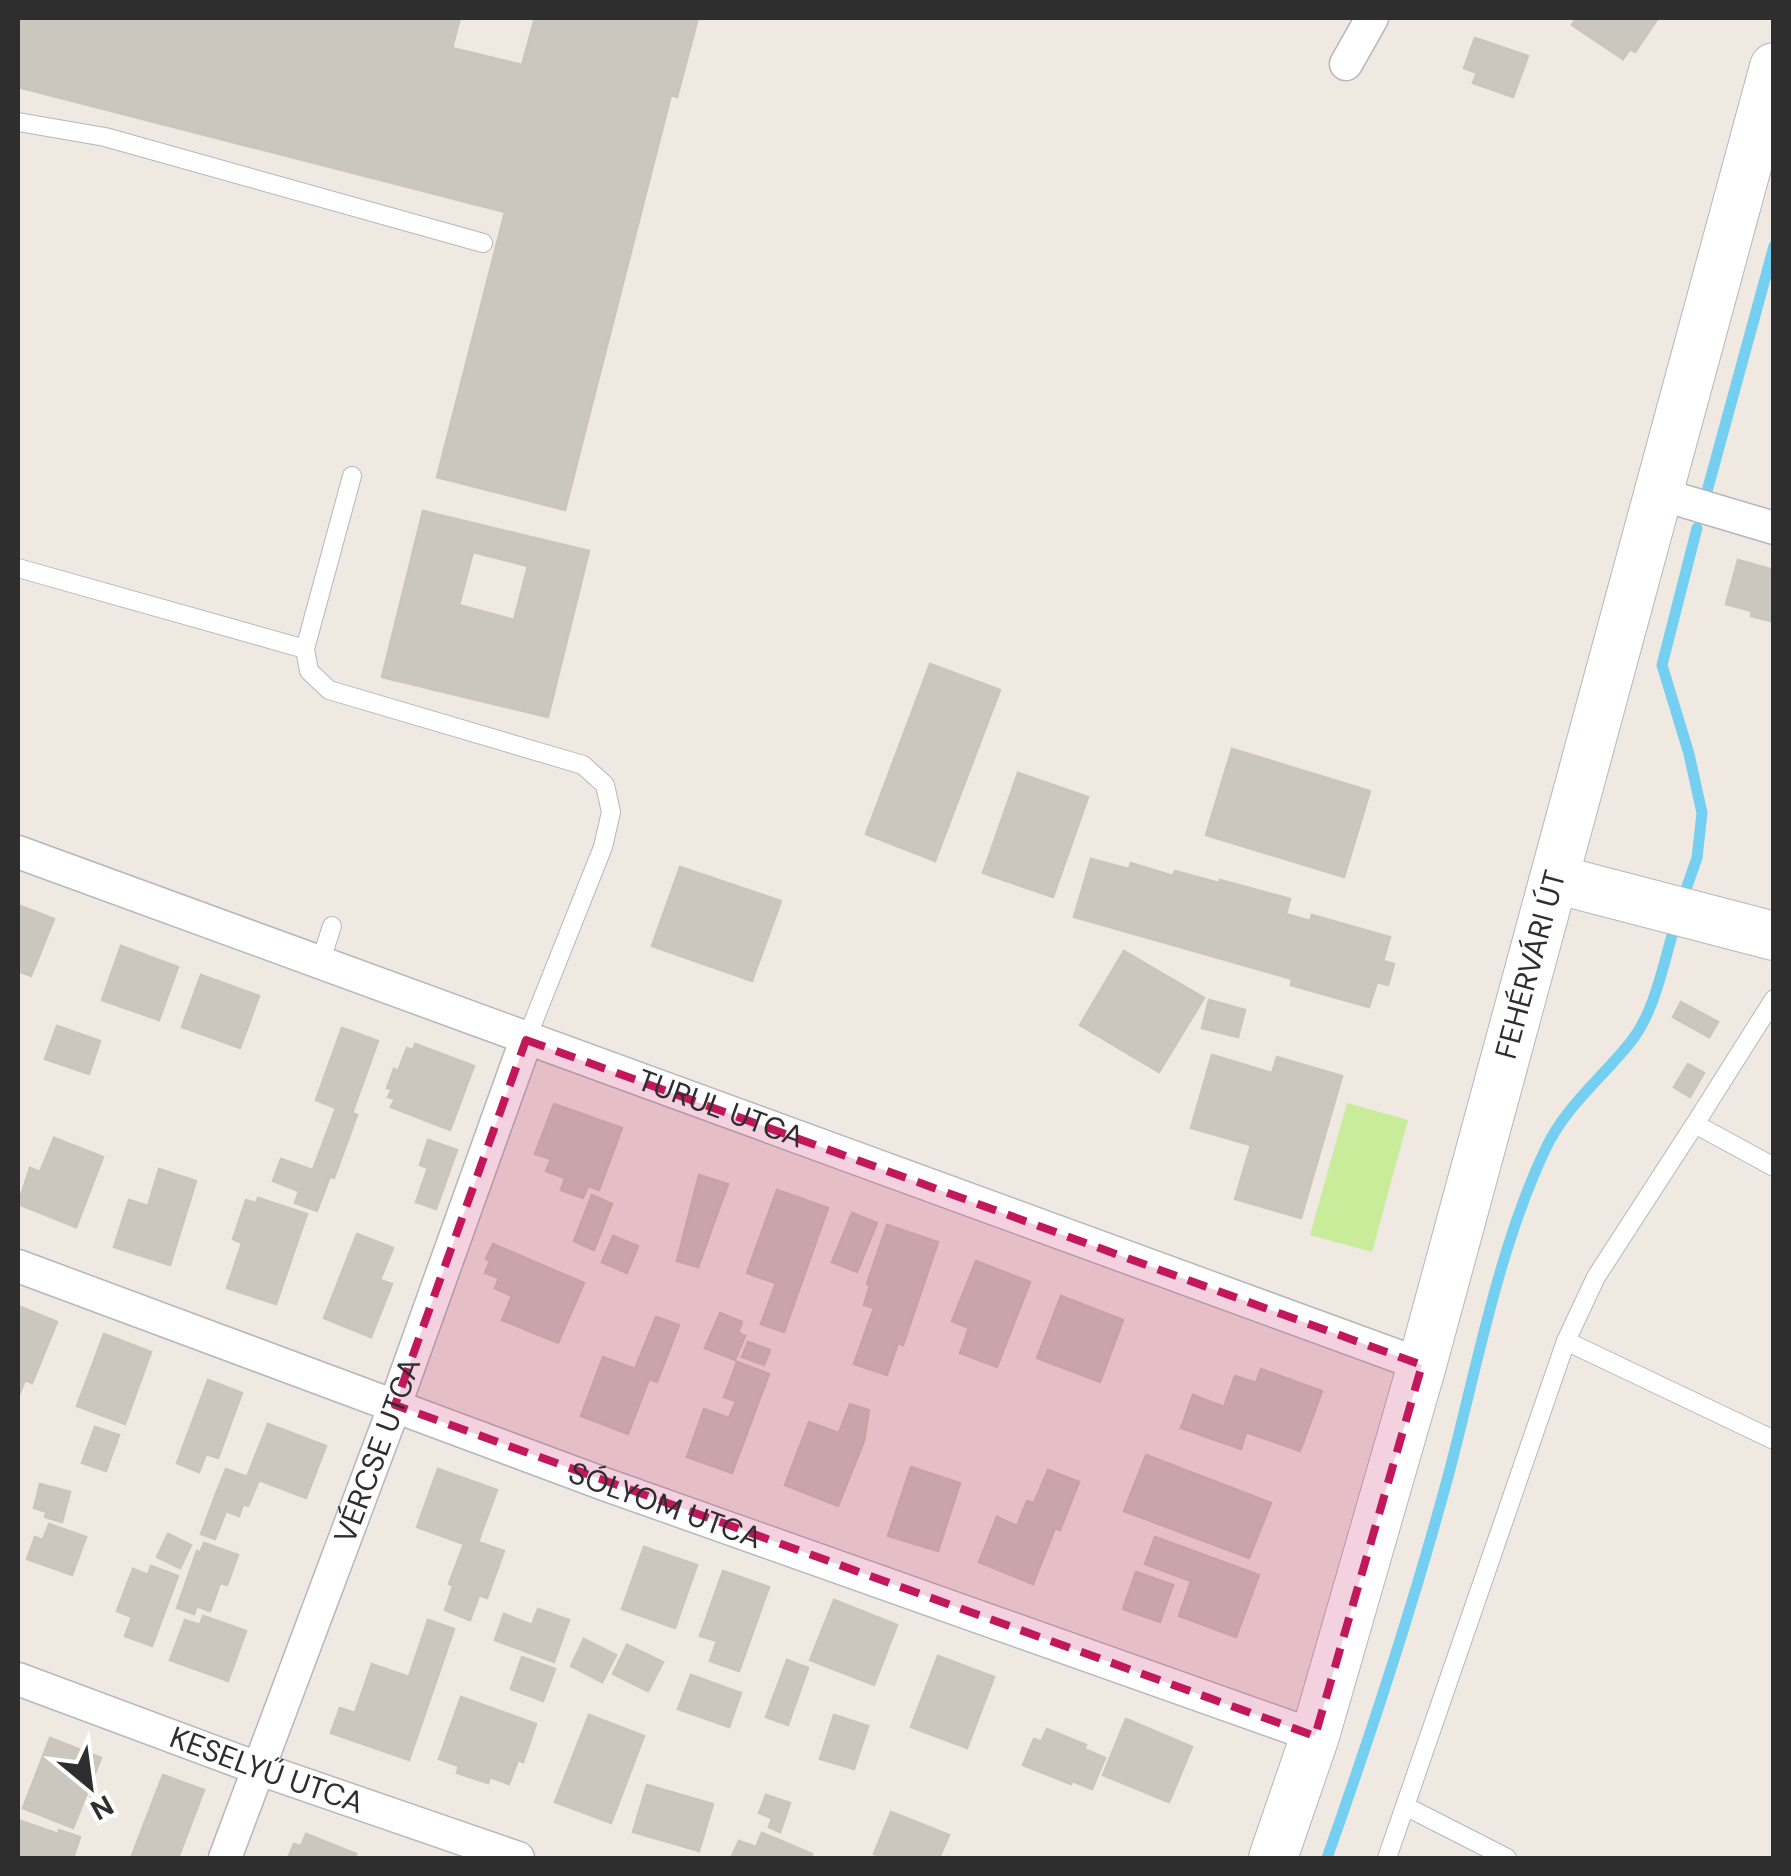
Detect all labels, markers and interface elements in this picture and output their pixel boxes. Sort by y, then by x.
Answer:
street label: FEHÉRVÁRI ÚT [1486,866,1574,1063]
street label: TURUL UTCA [632,1060,809,1156]
street label: VÉRCSE UTCA [325,1352,429,1549]
street label: SÓLYOM UTCA [563,1453,767,1557]
street label: KESELYŰ UTCA [165,1717,369,1822]
north arrow [40,1736,140,1836]
text: N [84,1786,120,1829]

